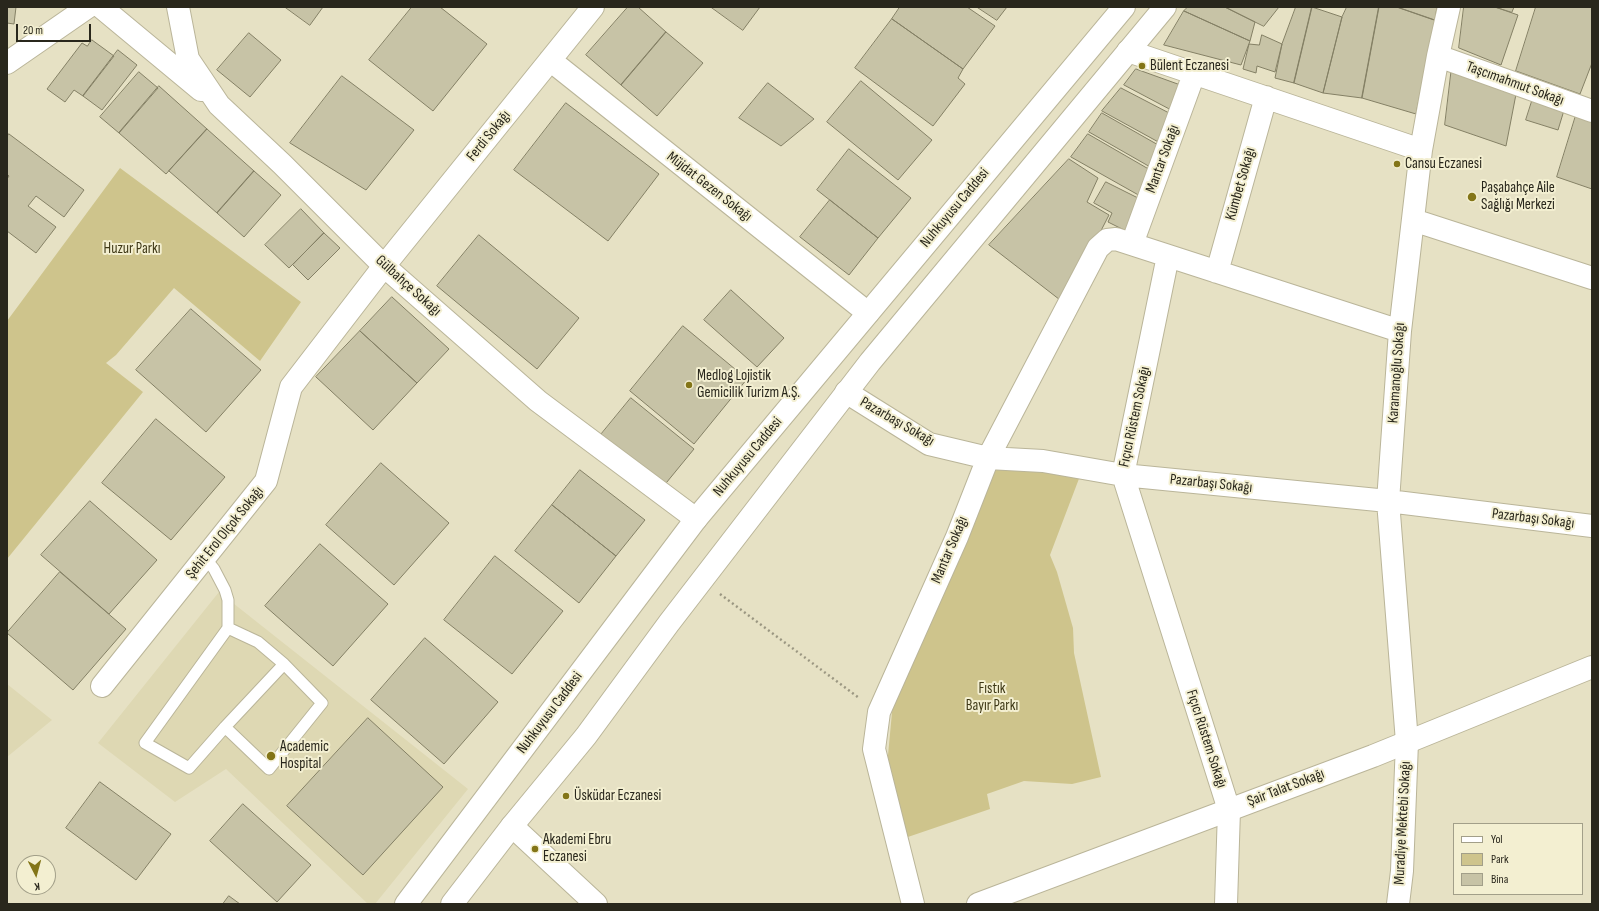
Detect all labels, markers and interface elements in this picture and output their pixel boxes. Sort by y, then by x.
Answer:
scale bar [18,16,93,42]
text: 20 m [23,23,43,38]
place label: Bülent Eczanesi [1150,57,1229,75]
street label: Taşcımahmut Sokağı [1464,58,1566,110]
marker: Bülent Eczanesi [1137,61,1147,71]
street label: Ferdi Sokağı [463,107,515,165]
street label: Mantar Sokağı [1142,123,1184,195]
street label: Kümbet Sokağı [1222,146,1260,222]
street label: Müjdat Gezen Sokağı [663,148,755,226]
place label: Cansu Eczanesi [1405,155,1482,173]
marker: Cansu Eczanesi [1392,159,1402,169]
street label: Nuhkuyusu Caddesi [917,165,993,251]
place label: Paşabahçe Aile Sağlığı Merkezi [1481,179,1555,214]
marker: Paşabahçe Aile Sağlığı Merkezi [1466,191,1478,203]
park label: Huzur Parkı [104,240,160,258]
street label: Gülbahçe Sokağı [371,252,445,320]
street label: Karamanoğlu Sokağı [1385,322,1409,424]
street label: Fıçıcı Rüstem Sokağı [1116,365,1154,469]
place label: Medlog Lojistik Gemicilik Turizm A.Ş. [697,367,800,402]
marker: Medlog Lojistik Gemicilik Turizm A.Ş. [684,380,694,390]
street label: Pazarbaşı Sokağı [857,393,937,451]
street label: Nuhkuyusu Caddesi [710,414,786,500]
street label: Pazarbaşı Sokağı [1169,471,1253,497]
street label: Şehit Erol Olçok Sokağı [182,483,268,583]
street label: Pazarbaşı Sokağı [1491,505,1575,533]
street label: Mantar Sokağı [928,514,972,586]
street label: Nuhkuyusu Caddesi [513,668,587,758]
park label: Fıstık Bayır Parkı [966,680,1018,715]
street label: Fıçıcı Rüstem Sokağı [1182,688,1230,790]
place label: Academic Hospital [280,738,329,773]
marker: Academic Hospital [265,750,277,762]
street label: Muradiye Mektebi Sokağı [1391,761,1415,885]
street label: Şair Talat Sokağı [1245,765,1327,811]
place label: Üsküdar Eczanesi [574,787,661,805]
marker: Üsküdar Eczanesi [561,791,571,801]
legend [1453,823,1583,895]
place label: Akademi Ebru Eczanesi [543,831,611,866]
text: Yol [1491,832,1503,847]
marker: Akademi Ebru Eczanesi [530,844,540,854]
text: Park [1491,852,1509,867]
north arrow [16,855,56,895]
text: Bina [1491,872,1508,887]
text: K [34,880,41,893]

